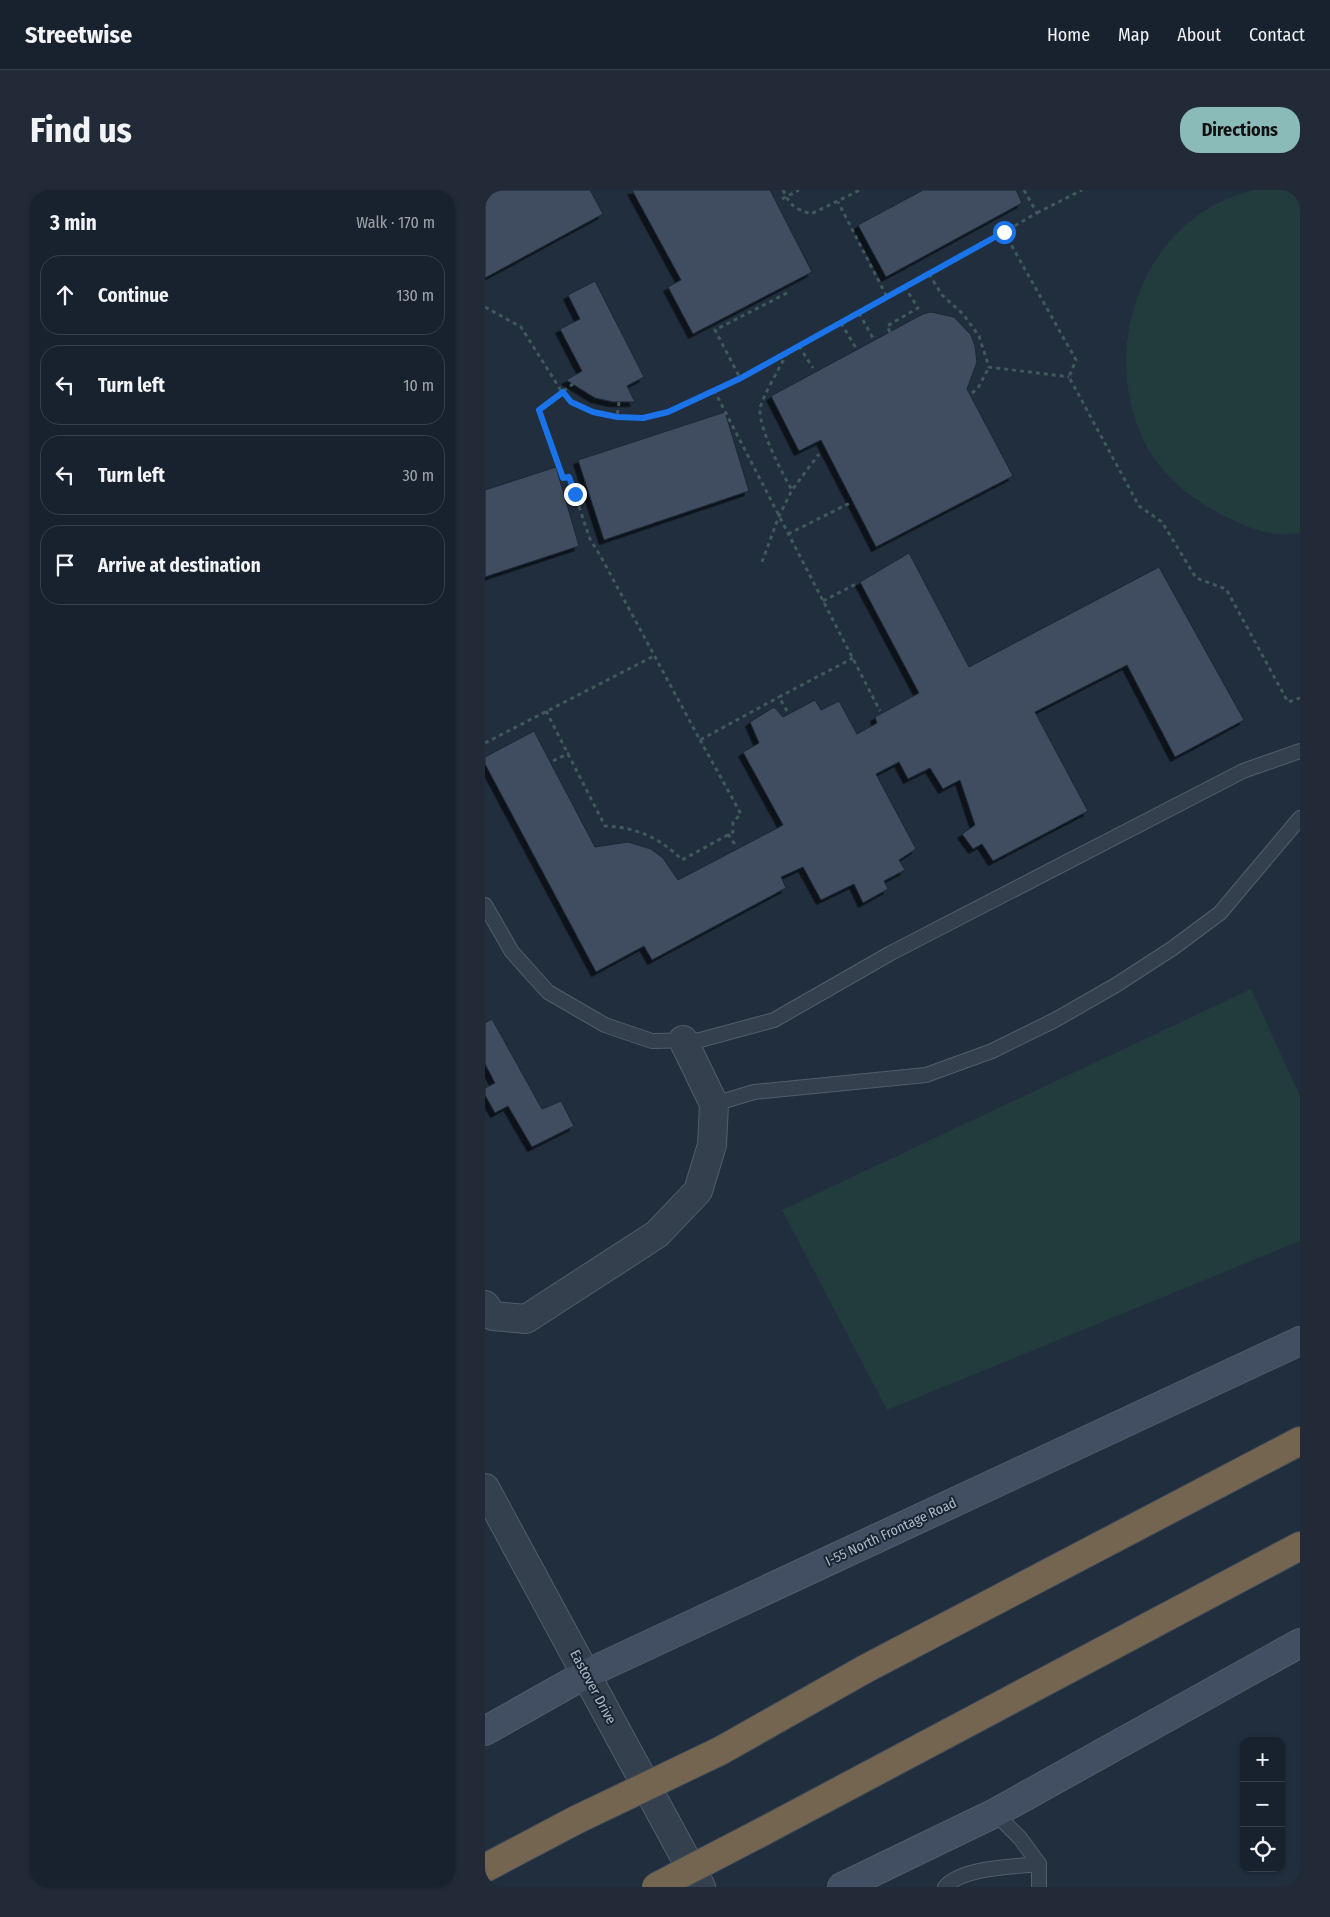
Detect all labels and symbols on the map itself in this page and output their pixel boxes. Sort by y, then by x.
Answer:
route start [993,221,1016,244]
route end [564,483,587,506]
street label: I-55 North Frontage Road [823,1494,959,1570]
street label: Eastover Drive [566,1647,620,1727]

